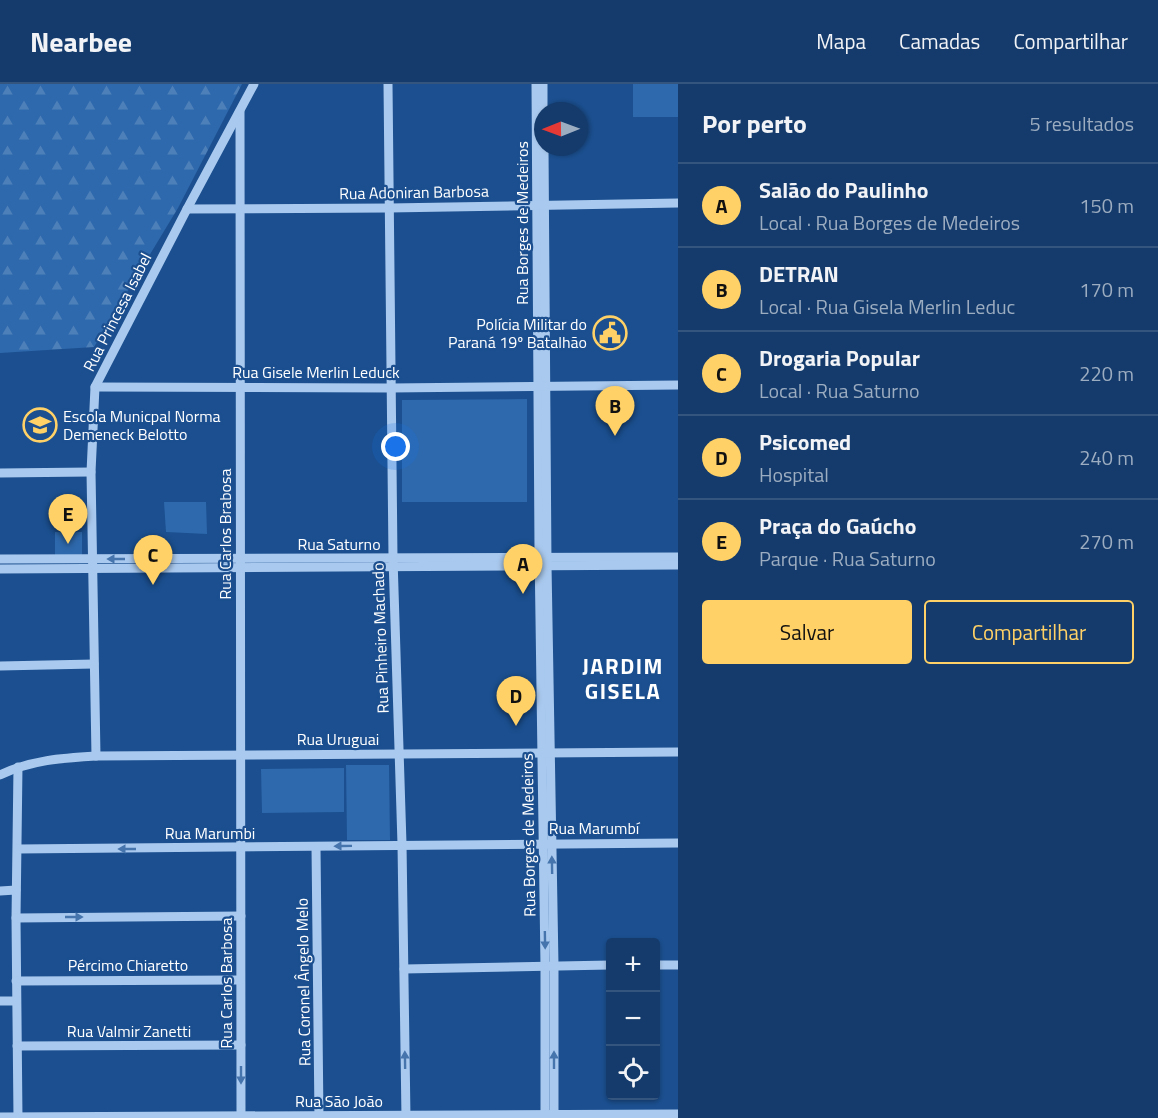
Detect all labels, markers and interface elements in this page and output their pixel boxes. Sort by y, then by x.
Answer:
text: Nearbee [30,20,132,63]
text: Mapa [816,25,866,57]
text: Camadas [899,25,980,57]
text: Compartilhar [1013,25,1128,57]
north arrow [534,102,588,156]
text: Por perto [702,104,807,143]
text: 5 resultados [1030,108,1134,139]
street label: Rua Borges de Medeiros [510,141,534,305]
text: Salão do Paulinho [759,173,928,207]
street label: Rua Adoniran Barbosa [339,179,489,205]
text: A [715,190,728,221]
text: 150 m [1079,190,1134,221]
text: Local · Rua Borges de Medeiros [759,207,1020,238]
street label: Rua Princesa Isabel [77,248,157,376]
text: DETRAN [759,257,839,291]
text: B [715,274,728,305]
text: 170 m [1079,274,1134,305]
text: Local · Rua Gisela Merlin Leduc [759,291,1015,322]
place label: Polícia Militar do Paraná 19º Batalhão [448,312,587,354]
public building icon: Polícia Militar do Paraná 19º Batalhão [592,315,628,351]
text: Drogaria Popular [759,341,920,375]
text: C [716,358,727,389]
text: 220 m [1079,358,1134,389]
street label: Rua Gisele Merlin Leduck [232,360,400,384]
text: Local · Rua Saturno [759,375,920,406]
pin: B [596,386,634,436]
place label: Escola Municpal Norma Demeneck Belotto [63,404,221,446]
school or university icon: Escola Municpal Norma Demeneck Belotto [22,407,58,443]
text: Psicomed [759,425,851,459]
your location [381,432,410,461]
text: D [715,442,728,473]
text: 240 m [1079,442,1134,473]
text: Hospital [759,459,829,490]
street label: Rua Carlos Brabosa [213,469,237,599]
pin: E [48,494,88,544]
text: Praça do Gaúcho [759,509,916,543]
text: E [716,526,727,557]
text: 270 m [1079,526,1134,557]
street label: Rua Saturno [297,532,381,556]
pin: C [134,536,172,585]
text: Parque · Rua Saturno [759,543,936,574]
pin: A [504,544,542,594]
one-way arrow [106,554,125,564]
street label: Rua Pinheiro Machado [365,562,395,714]
button: Salvar [702,600,912,664]
button: Compartilhar [924,600,1134,664]
district label: JARDIM GISELA [582,649,664,708]
pin: D [496,676,536,726]
street label: Rua Uruguai [297,727,379,751]
street label: Rua Borges de Medeiros [515,753,541,917]
street label: Rua Marumbí [549,816,641,840]
street label: Rua Marumbi [165,821,255,845]
one-way arrow [334,841,353,851]
one-way arrow [118,844,137,854]
one-way arrow [547,855,557,874]
street label: Rua Coronel Ângelo Melo [290,898,316,1066]
one-way arrow [65,912,84,922]
street label: Rua Carlos Barbosa [214,918,238,1048]
one-way arrow [540,931,549,950]
map controls [606,938,660,1100]
button: + [606,938,660,992]
street label: Pércimo Chiaretto [68,953,188,977]
button: − [606,992,660,1046]
street label: Rua Valmir Zanetti [67,1019,191,1043]
button: locate [606,1046,660,1100]
one-way arrow [400,1050,410,1069]
one-way arrow [549,1050,559,1069]
one-way arrow [236,1065,246,1084]
street label: Rua São João [295,1089,383,1113]

